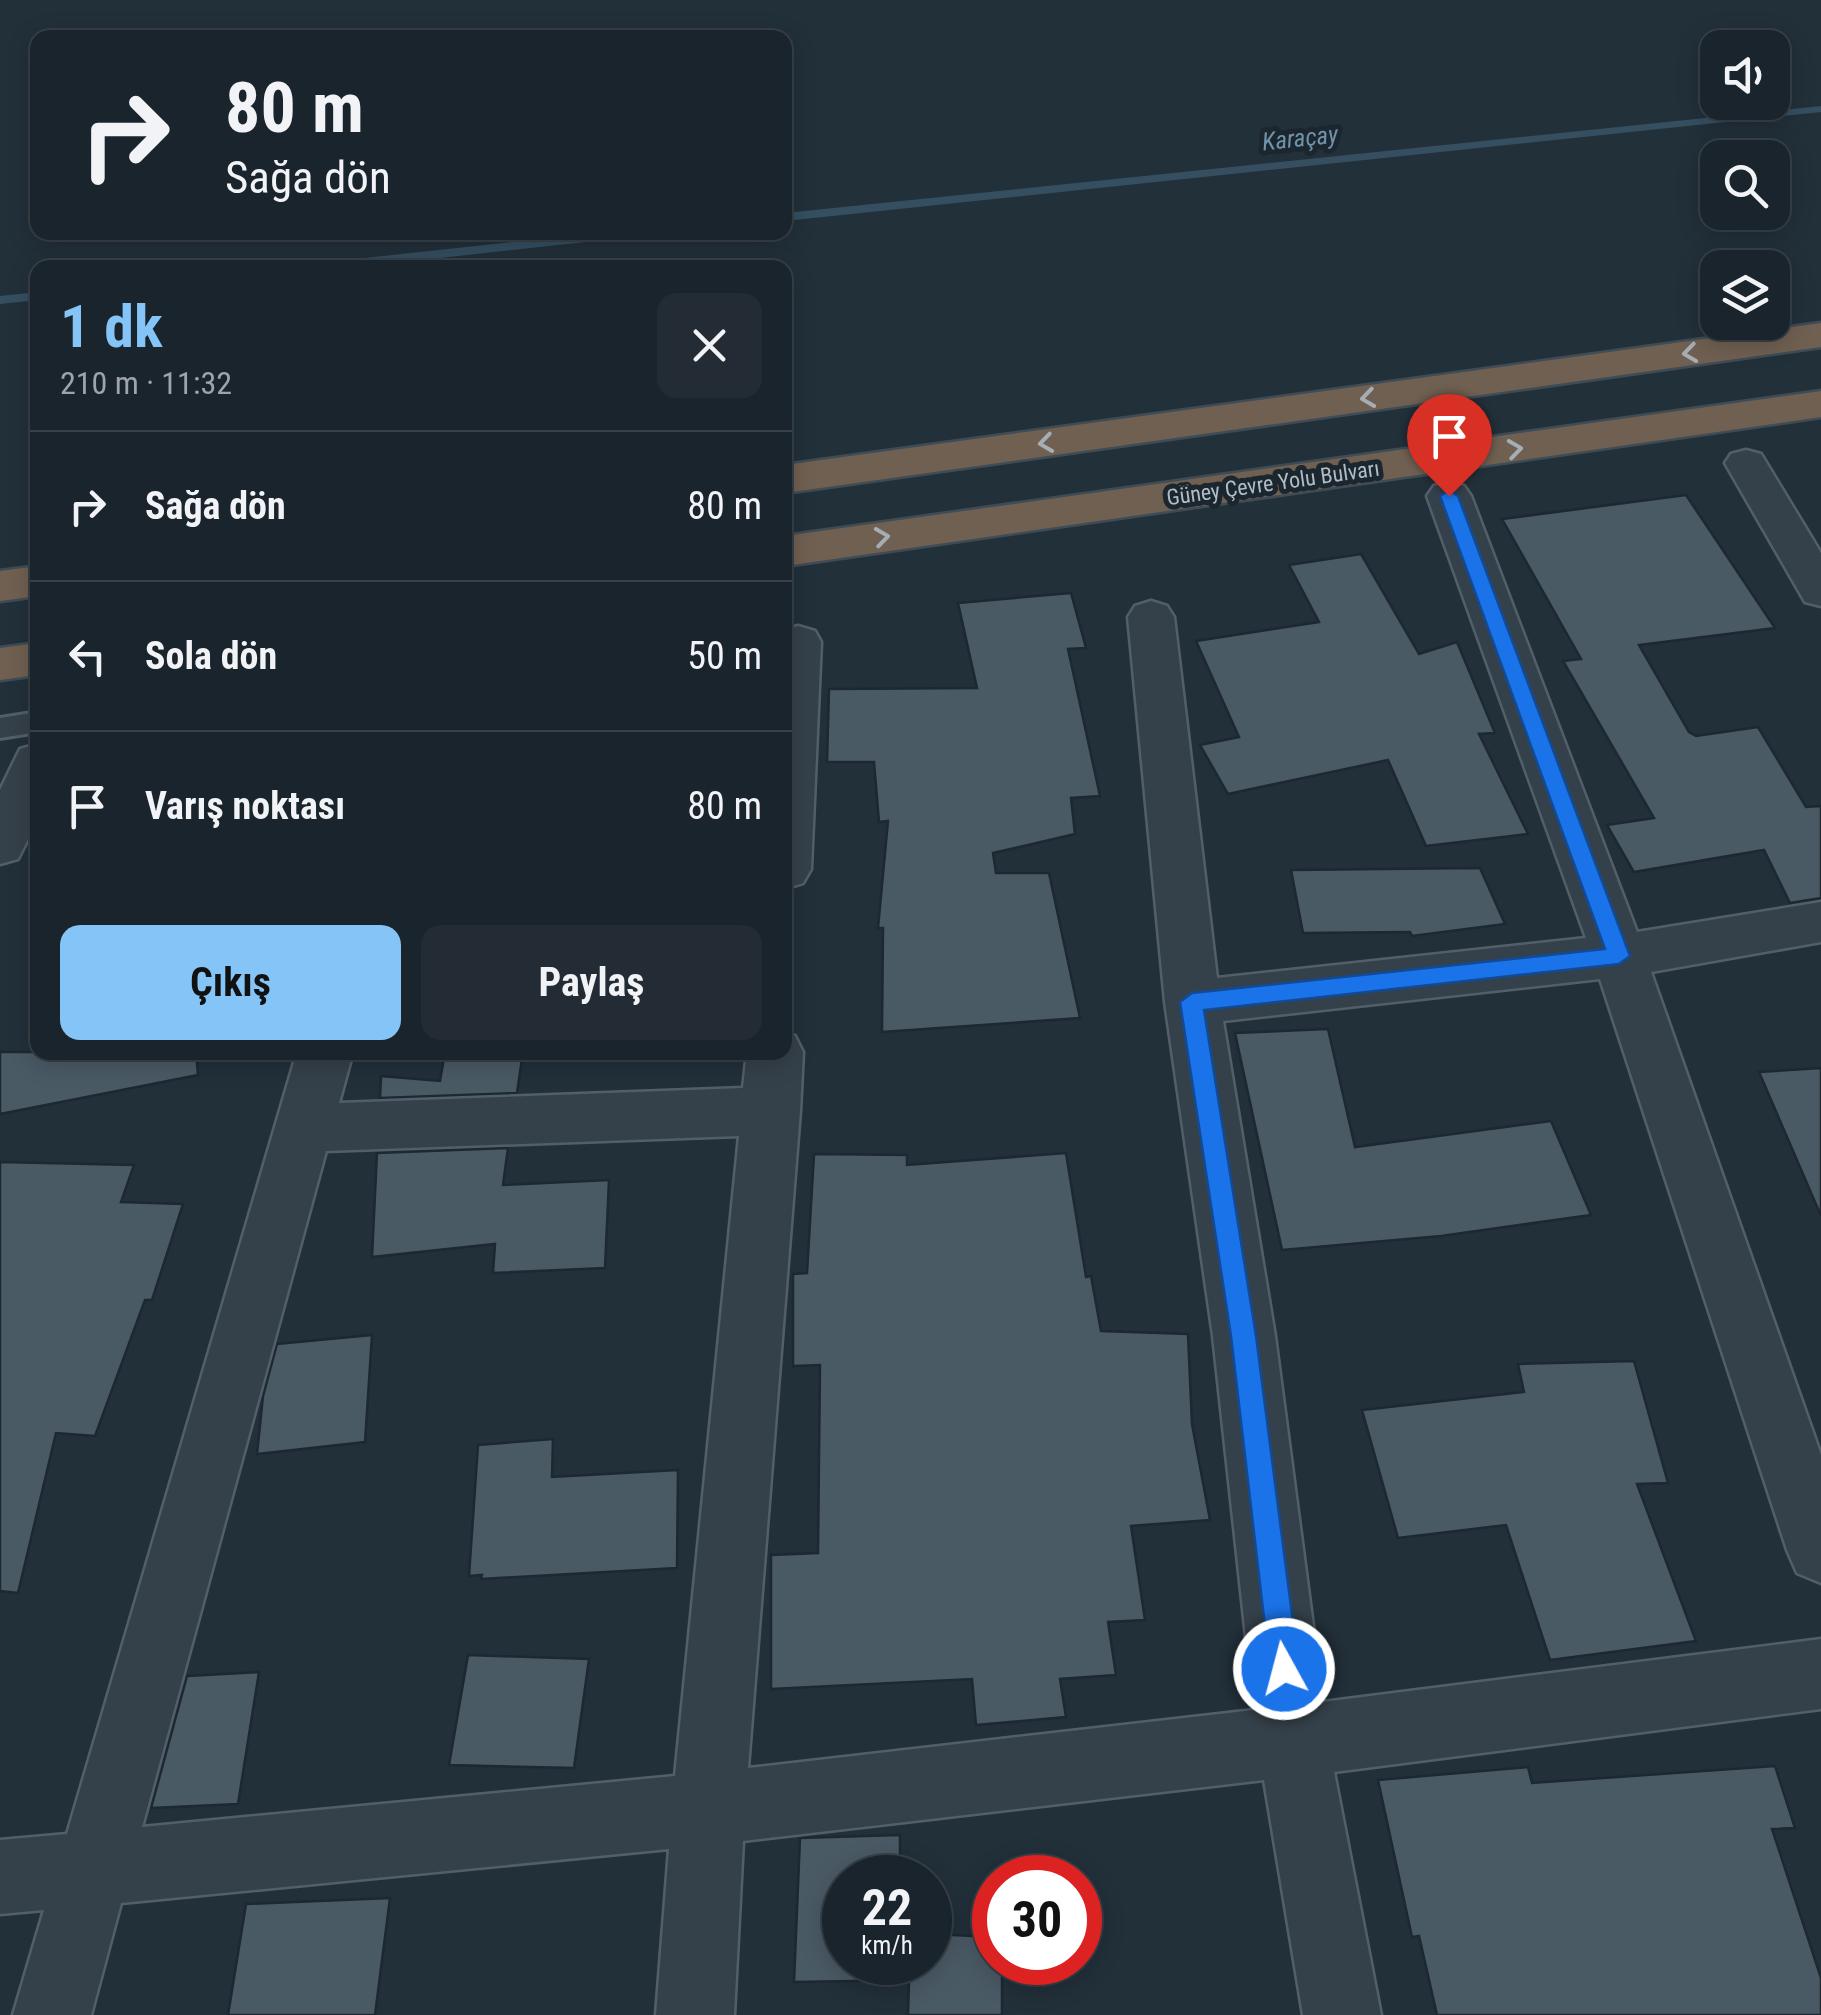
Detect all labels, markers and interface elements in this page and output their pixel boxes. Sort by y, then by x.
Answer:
map controls [1700,30,1790,340]
button: sound [1700,30,1790,120]
text: 80 m [225,67,364,149]
icon: right [60,70,190,200]
water label: Karaçay [1261,120,1340,156]
button: search [1700,140,1790,230]
text: Sağa dön [225,151,391,204]
button: layers [1700,250,1790,340]
text: 1 dk [60,291,163,362]
button: close [657,293,762,398]
one-way arrow [1681,342,1698,363]
text: 210 m · 11:32 [60,364,232,402]
one-way arrow [1360,387,1376,408]
pin [1407,394,1492,497]
icon: arrive [1422,409,1477,464]
one-way arrow [1038,431,1054,452]
one-way arrow [1507,439,1524,460]
street label: Güney Çevre Yolu Bulvarı [1165,456,1381,510]
icon: right [60,479,115,534]
text: Sağa dön [145,484,286,528]
text: 80 m [687,484,762,528]
one-way arrow [873,528,890,549]
icon: left [60,629,115,684]
text: Sola dön [145,634,277,678]
text: 50 m [687,634,762,678]
icon: arrive [60,779,115,834]
text: Varış noktası [145,784,345,828]
text: 80 m [687,784,762,828]
button: Çıkış [60,925,401,1040]
button: Paylaş [421,925,762,1040]
position arrow [1232,1617,1336,1721]
speed limit sign: 30 [972,1855,1102,1985]
text: 22 [862,1879,912,1937]
text: km/h [861,1931,913,1960]

